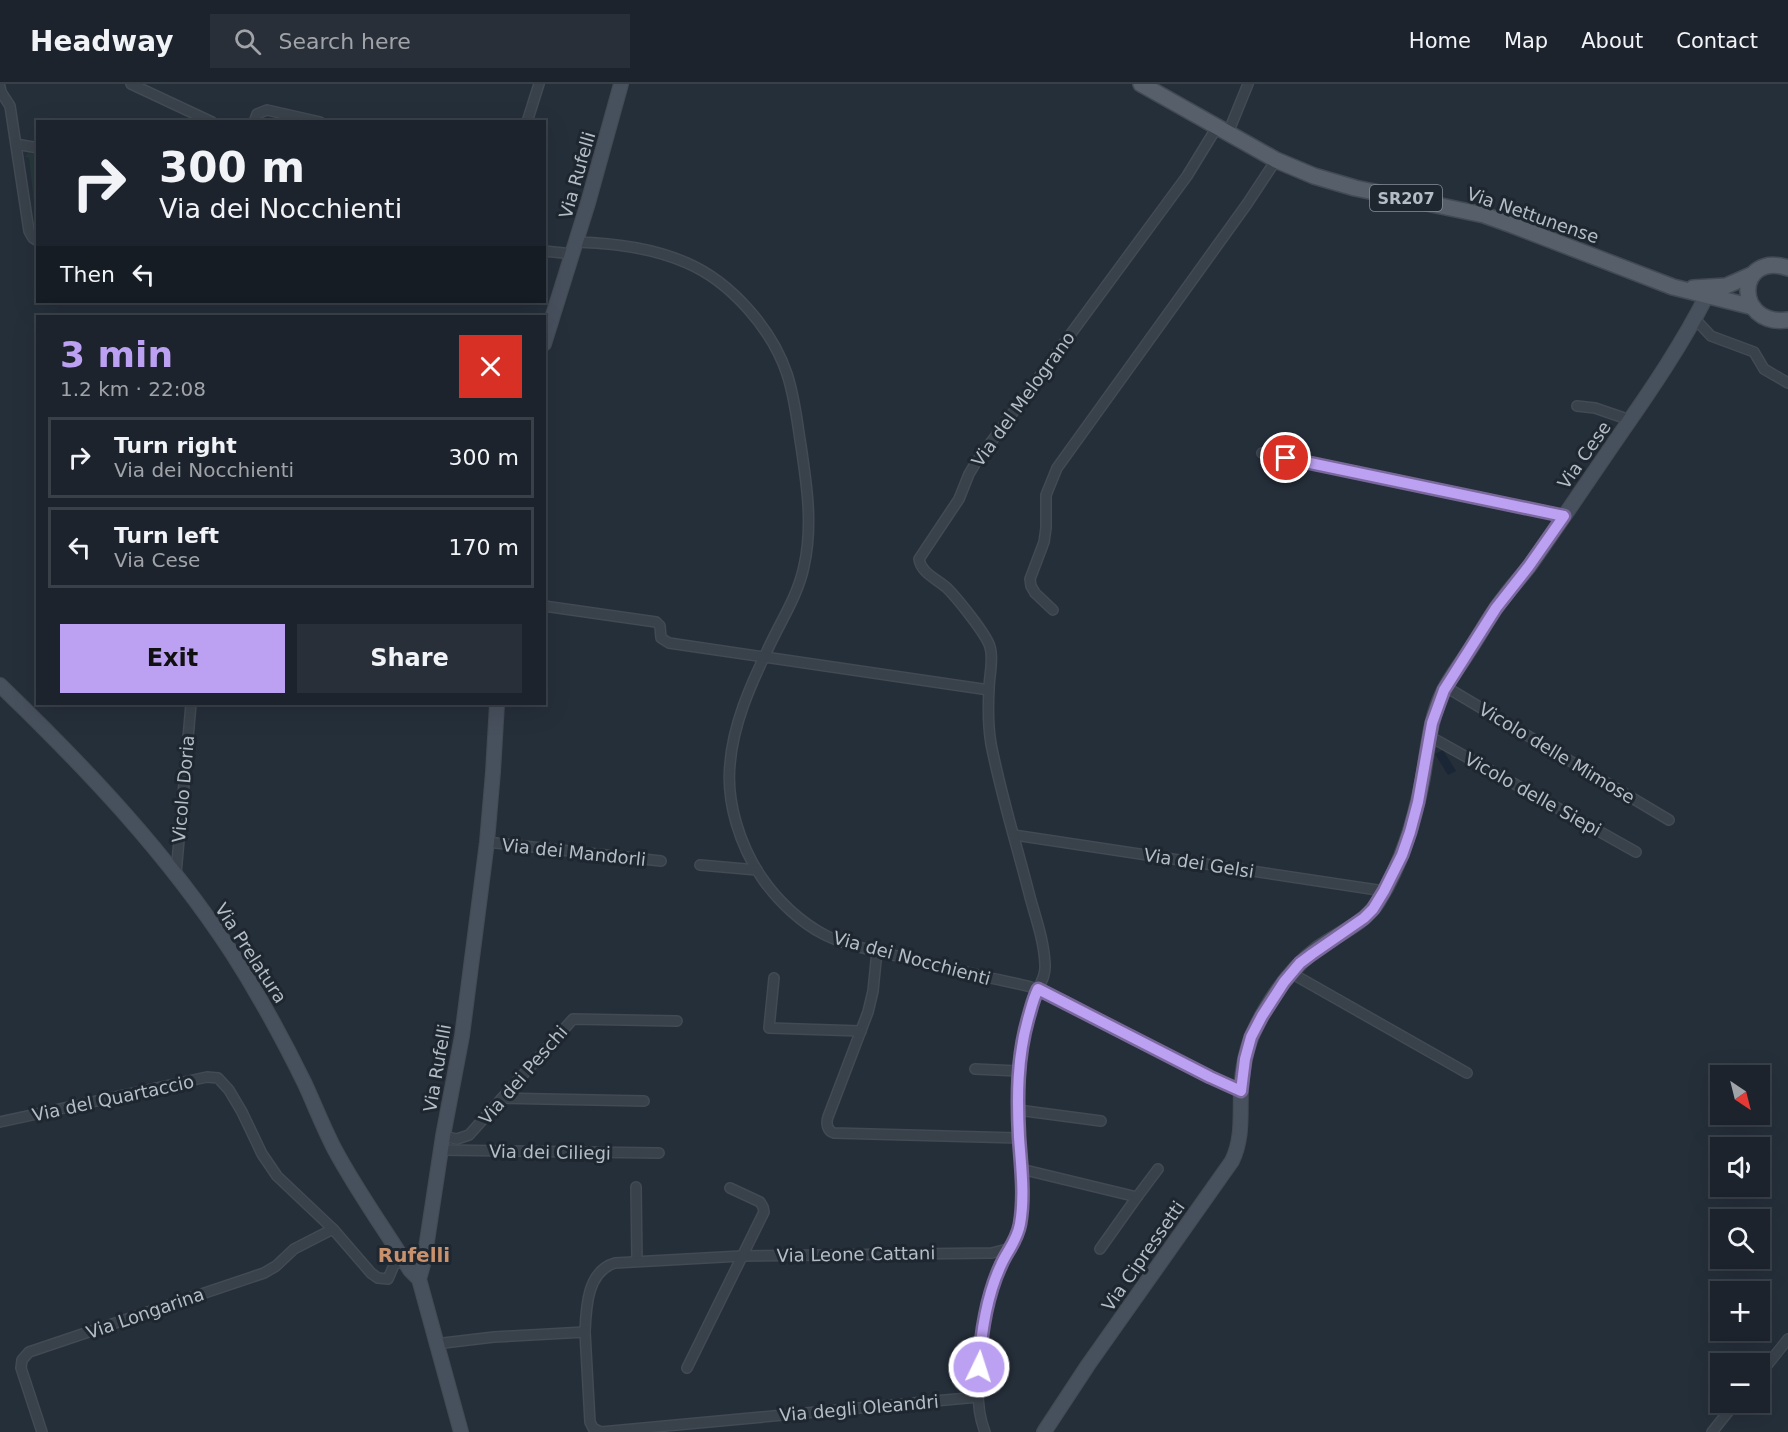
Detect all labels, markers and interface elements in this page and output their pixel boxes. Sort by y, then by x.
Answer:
search box [210,14,630,68]
text: Headway [30,25,174,58]
icon: search [231,25,264,58]
text: Search here [279,29,411,54]
text: Home [1409,29,1471,53]
text: Map [1504,29,1548,53]
text: About [1581,29,1643,53]
text: Contact [1676,29,1758,53]
street label: Via Rufelli [555,129,599,221]
text: 300 m [159,143,305,192]
icon: right [60,144,138,222]
street label: Via Nettunense [1464,183,1602,247]
road number: SR207 [1370,185,1442,211]
text: Via dei Nocchienti [159,193,402,224]
icon: left [127,258,160,291]
text: Then [60,262,115,287]
street label: Via del Melograno [967,327,1079,471]
text: 3 min [60,334,173,375]
button: close [459,335,522,398]
text: 1.2 km · 22:08 [60,377,206,401]
street label: Via Cese [1553,417,1615,493]
pin [1260,432,1311,483]
text: Turn right [114,433,237,458]
icon: right [63,441,96,474]
icon: arrive [1269,441,1302,474]
text: 300 m [449,445,519,470]
text: Via dei Nocchienti [114,458,294,482]
text: Turn left [114,523,219,548]
icon: left [63,531,96,564]
text: 170 m [449,535,519,560]
text: Via Cese [114,548,200,572]
button: Exit [60,624,285,693]
button: Share [297,624,522,693]
street label: Vicolo delle Mimose [1475,698,1639,808]
street label: Vicolo Doria [168,734,198,844]
street label: Vicolo delle Siepi [1461,748,1605,840]
street label: Via dei Mandorli [501,834,647,870]
street label: Via dei Gelsi [1142,844,1256,882]
street label: Via Prelatura [211,899,291,1007]
street label: Via dei Nocchienti [831,927,993,989]
street label: Via dei Peschi [474,1021,572,1129]
street label: Via Rufelli [419,1022,455,1114]
north arrow [1710,1065,1770,1125]
map controls [1710,1065,1770,1413]
street label: Via del Quartaccio [30,1071,196,1125]
button: sound [1710,1137,1770,1197]
street label: Via dei Ciliegi [489,1140,611,1164]
street label: Via Cipressetti [1097,1197,1189,1315]
button: search [1710,1209,1770,1269]
street label: Via Leone Cattani [776,1242,936,1266]
district label: Rufelli [378,1243,450,1267]
button: + [1710,1281,1770,1341]
street label: Via Longarina [83,1283,207,1343]
position arrow [947,1335,1011,1399]
button: − [1710,1353,1770,1413]
street label: Via degli Oleandri [778,1391,940,1425]

